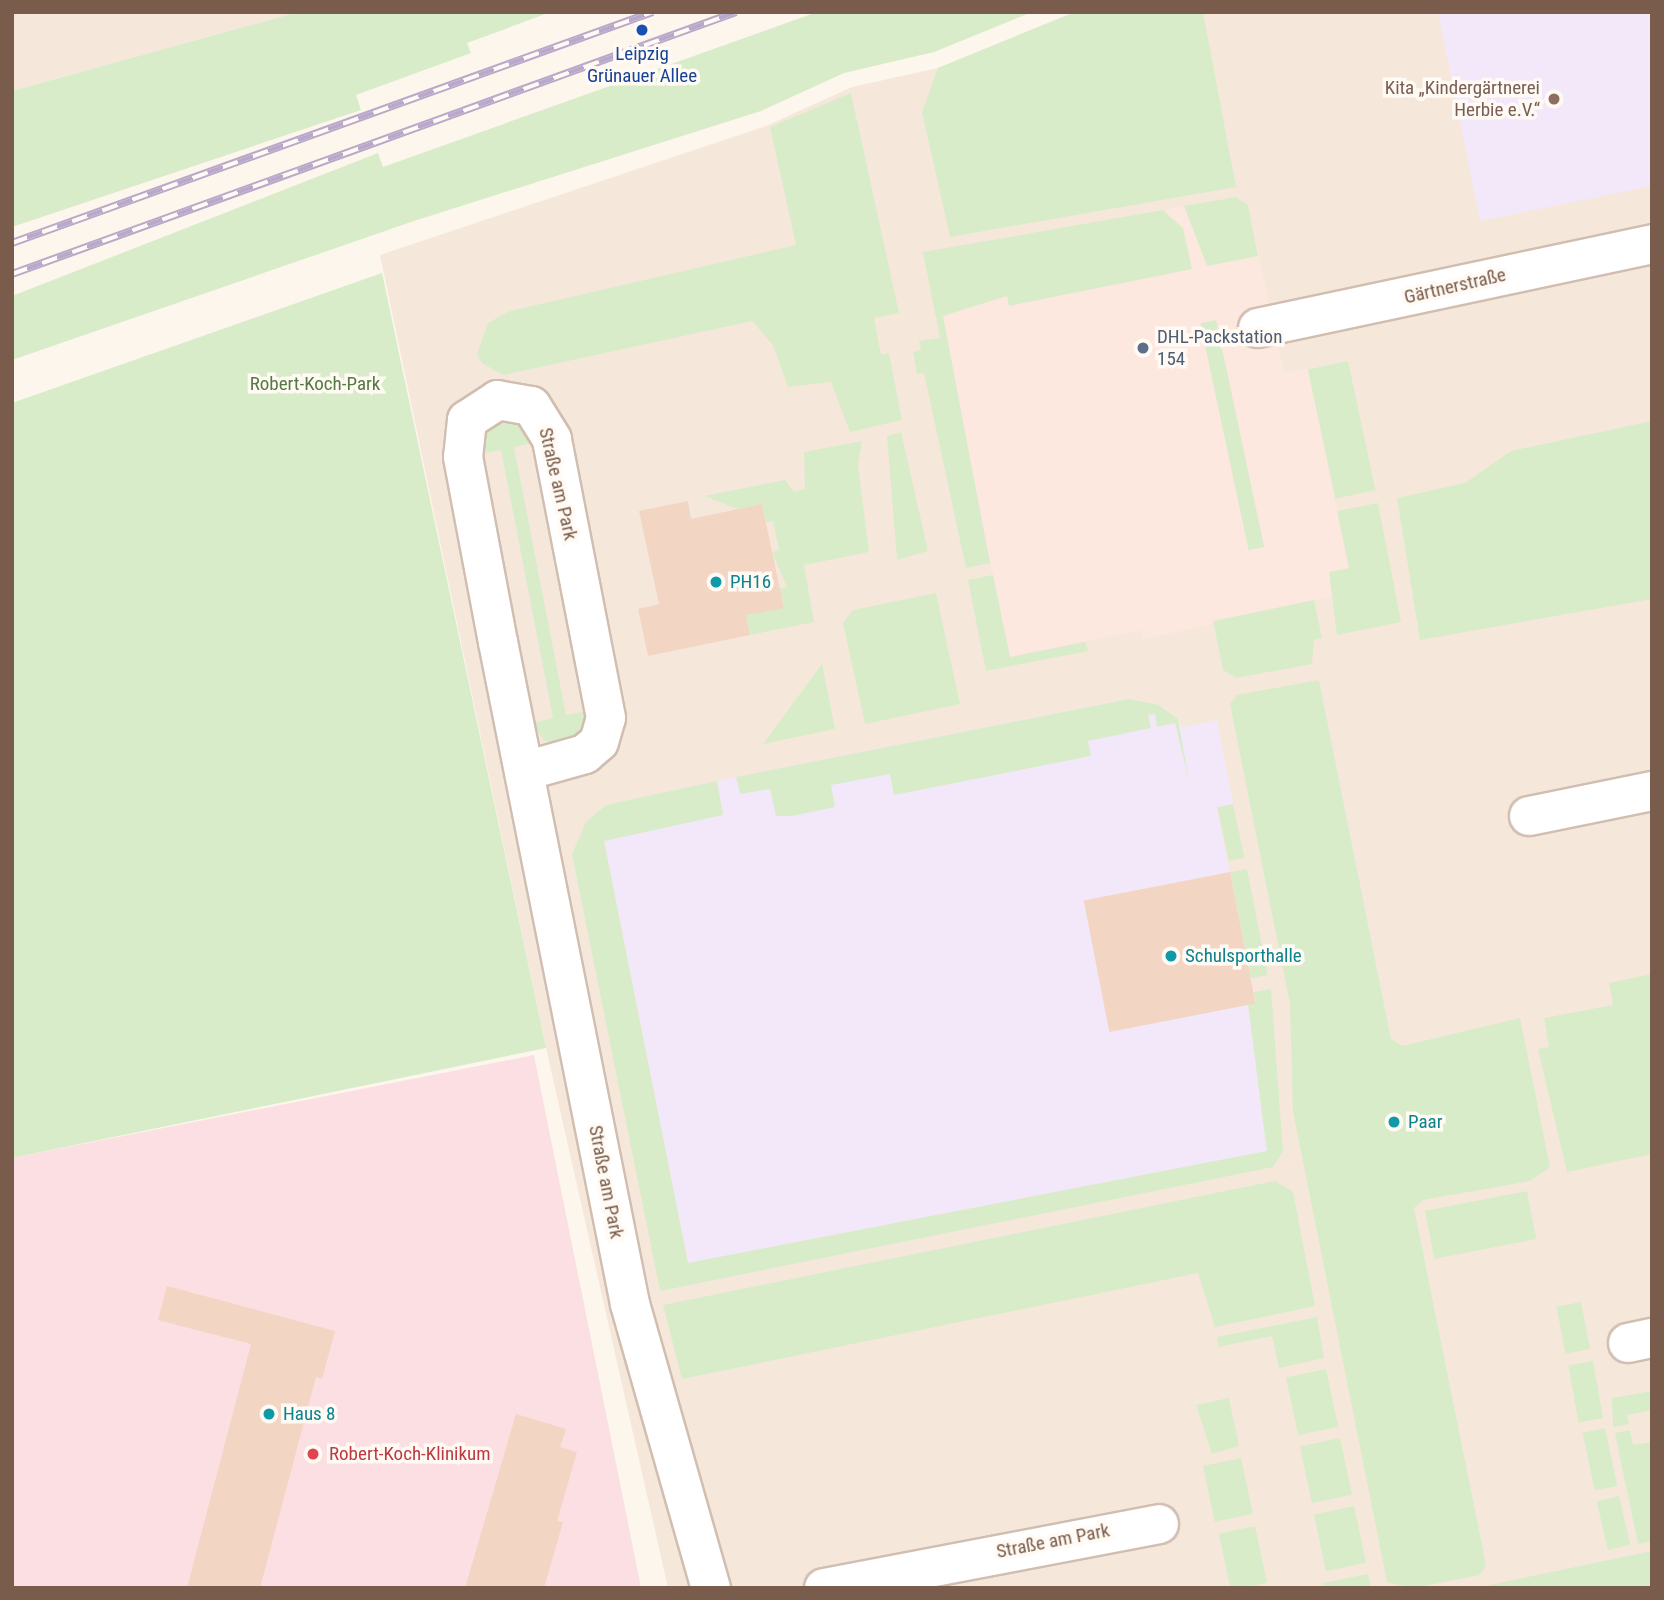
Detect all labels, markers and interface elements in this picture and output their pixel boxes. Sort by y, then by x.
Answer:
marker: Leipzig Grünauer Allee [632,20,652,40]
place label: Leipzig Grünauer Allee [587,43,697,87]
place label: Kita „Kindergärtnerei Herbie e.V.“ [1385,77,1540,121]
marker: Kita „Kindergärtnerei Herbie e.V.“ [1546,91,1562,107]
street label: Gärtnerstraße [1402,263,1508,309]
place label: DHL-Packstation 154 [1157,326,1282,370]
marker: DHL-Packstation 154 [1135,340,1151,356]
park label: Robert-Koch-Park [250,373,380,395]
street label: Straße am Park [534,425,582,543]
place label: PH16 [730,571,771,593]
marker: PH16 [708,574,724,590]
place label: Schulsporthalle [1185,945,1302,967]
marker: Schulsporthalle [1163,948,1179,964]
place label: Paar [1408,1111,1442,1133]
marker: Paar [1386,1114,1402,1130]
street label: Straße am Park [584,1123,628,1241]
place label: Haus 8 [283,1403,335,1425]
marker: Haus 8 [261,1406,277,1422]
place label: Robert-Koch-Klinikum [329,1443,490,1465]
marker: Robert-Koch-Klinikum [303,1444,323,1464]
street label: Straße am Park [994,1519,1112,1563]

